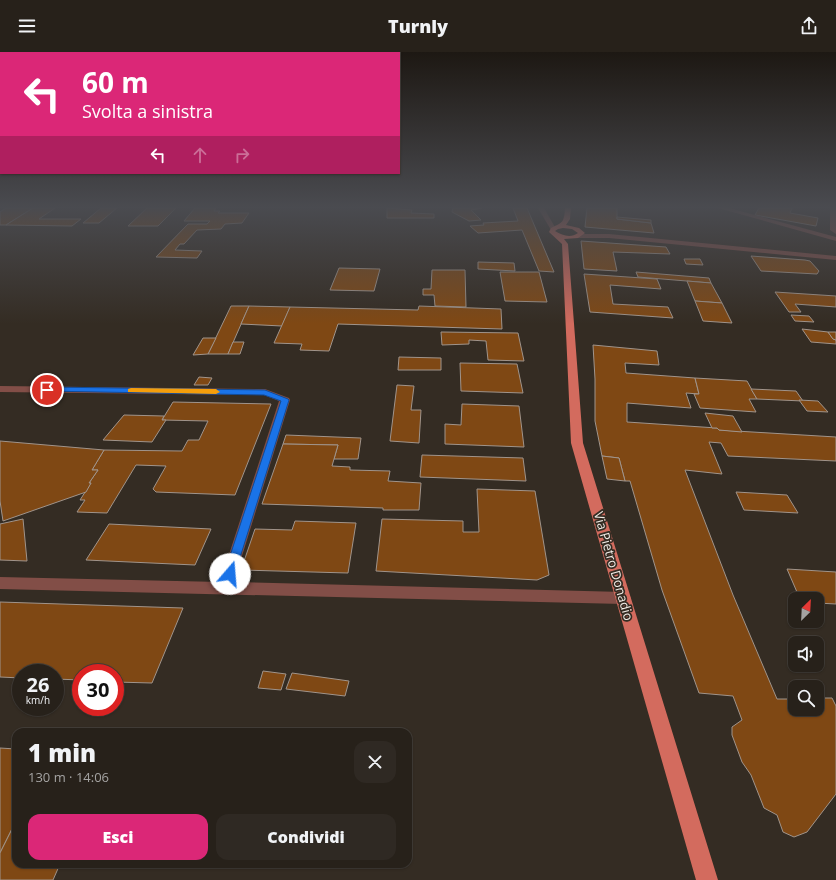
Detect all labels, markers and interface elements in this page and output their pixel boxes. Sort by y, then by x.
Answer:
text: Turnly [388,14,448,38]
icon: menu [16,15,38,37]
icon: share [798,15,820,37]
text: 60 m [82,63,149,101]
icon: left [16,68,68,120]
text: Svolta a sinistra [82,99,213,123]
icon: left [147,144,169,166]
icon: ahead [189,144,211,166]
icon: right [231,144,253,166]
pin [30,373,64,407]
icon: arrive [36,379,58,401]
street label: Via Pietro Donadio [590,509,638,623]
position arrow [209,553,251,595]
north arrow [788,592,824,628]
map controls [788,592,824,716]
button: sound [788,636,824,672]
speed limit sign: 30 [72,664,124,716]
text: 26 [27,671,49,698]
button: search [788,680,824,716]
text: km/h [26,693,50,707]
text: 1 min [28,736,96,769]
button: close [354,741,396,783]
text: 130 m · 14:06 [28,768,109,786]
button: Esci [28,814,208,860]
button: Condividi [216,814,396,860]

